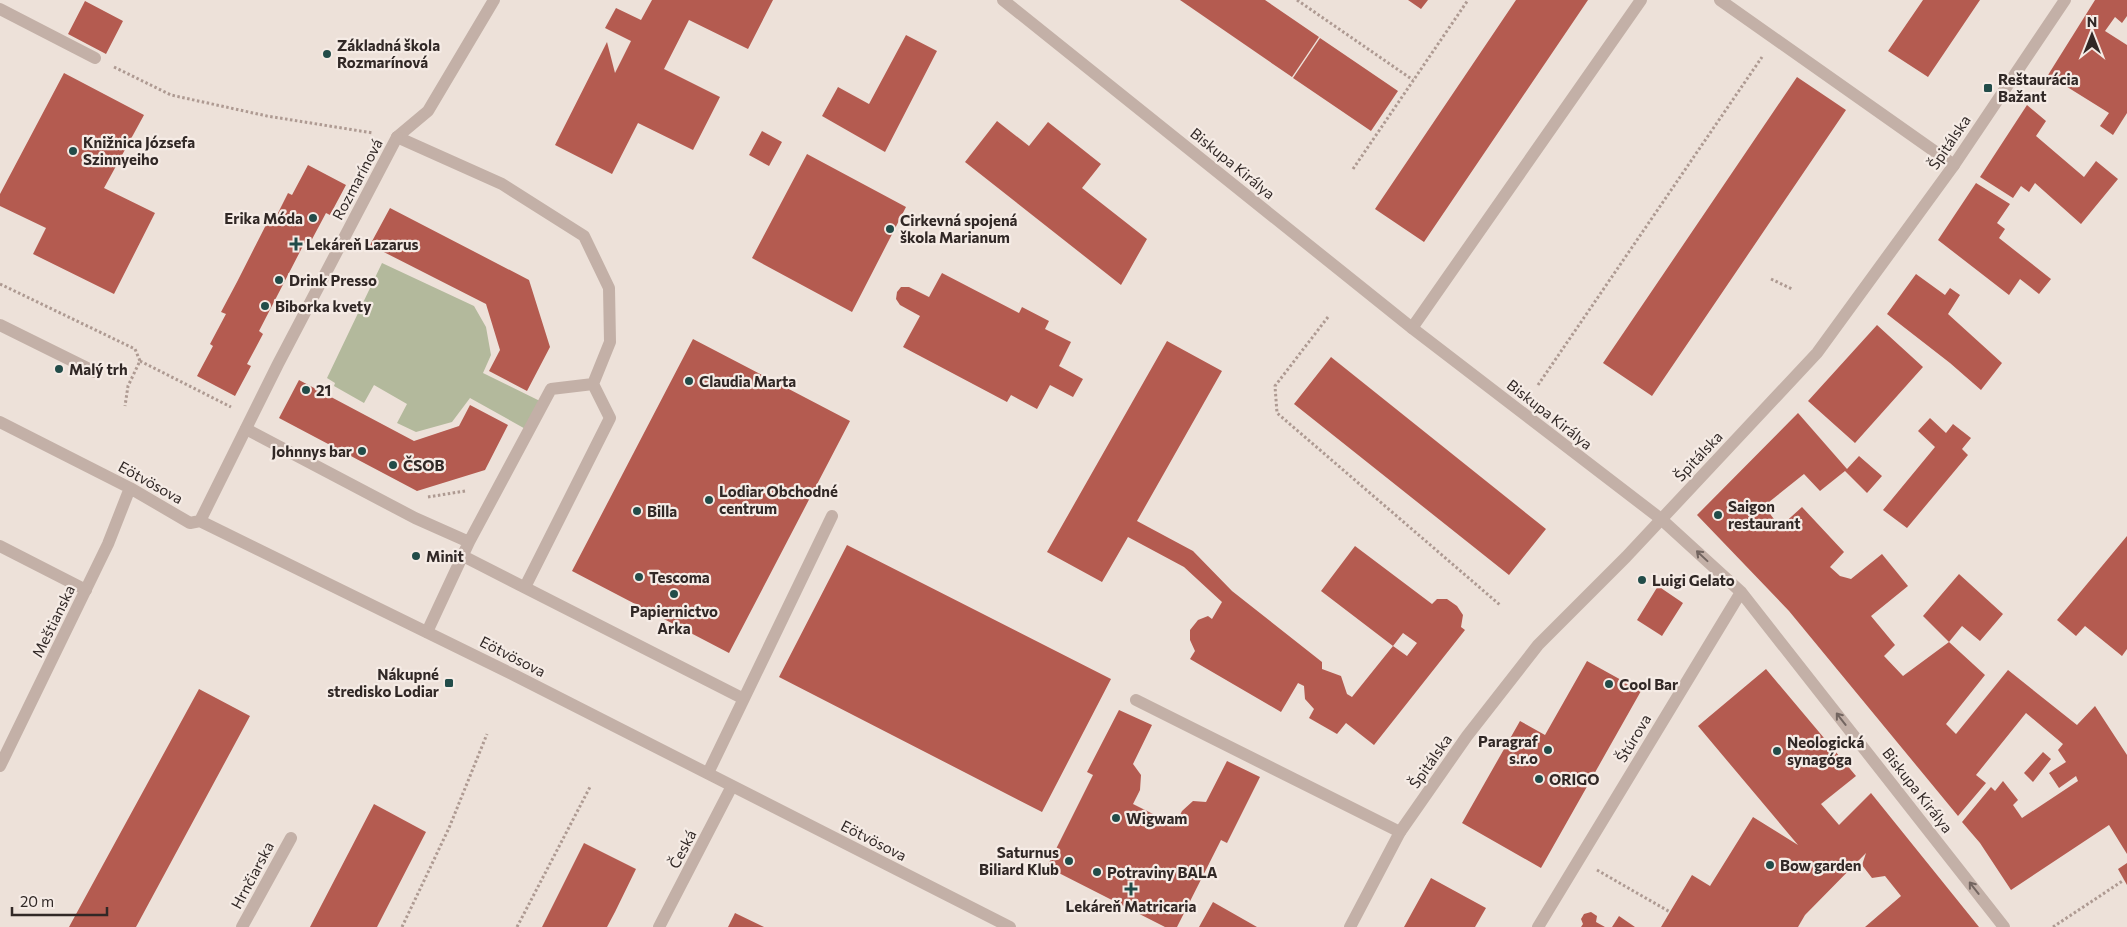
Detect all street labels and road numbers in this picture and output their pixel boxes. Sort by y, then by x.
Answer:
street label: Špitálska [1923,111,1974,173]
street label: Biskupa Királya [1187,124,1279,202]
street label: Rozmarínová [328,135,386,223]
street label: Biskupa Királya [1504,375,1596,453]
street label: Špitálska [1670,426,1726,485]
street label: Eötvösova [116,457,186,507]
street label: Meštianska [28,582,78,660]
street label: Eötvösova [477,632,549,680]
street label: Štúrova [1611,710,1654,765]
street label: Špitálska [1404,730,1455,792]
street label: Biskupa Királya [1879,744,1957,836]
street label: Eötvösova [838,816,910,864]
street label: Česká [664,826,700,871]
street label: Hrnčiarska [227,838,277,912]

